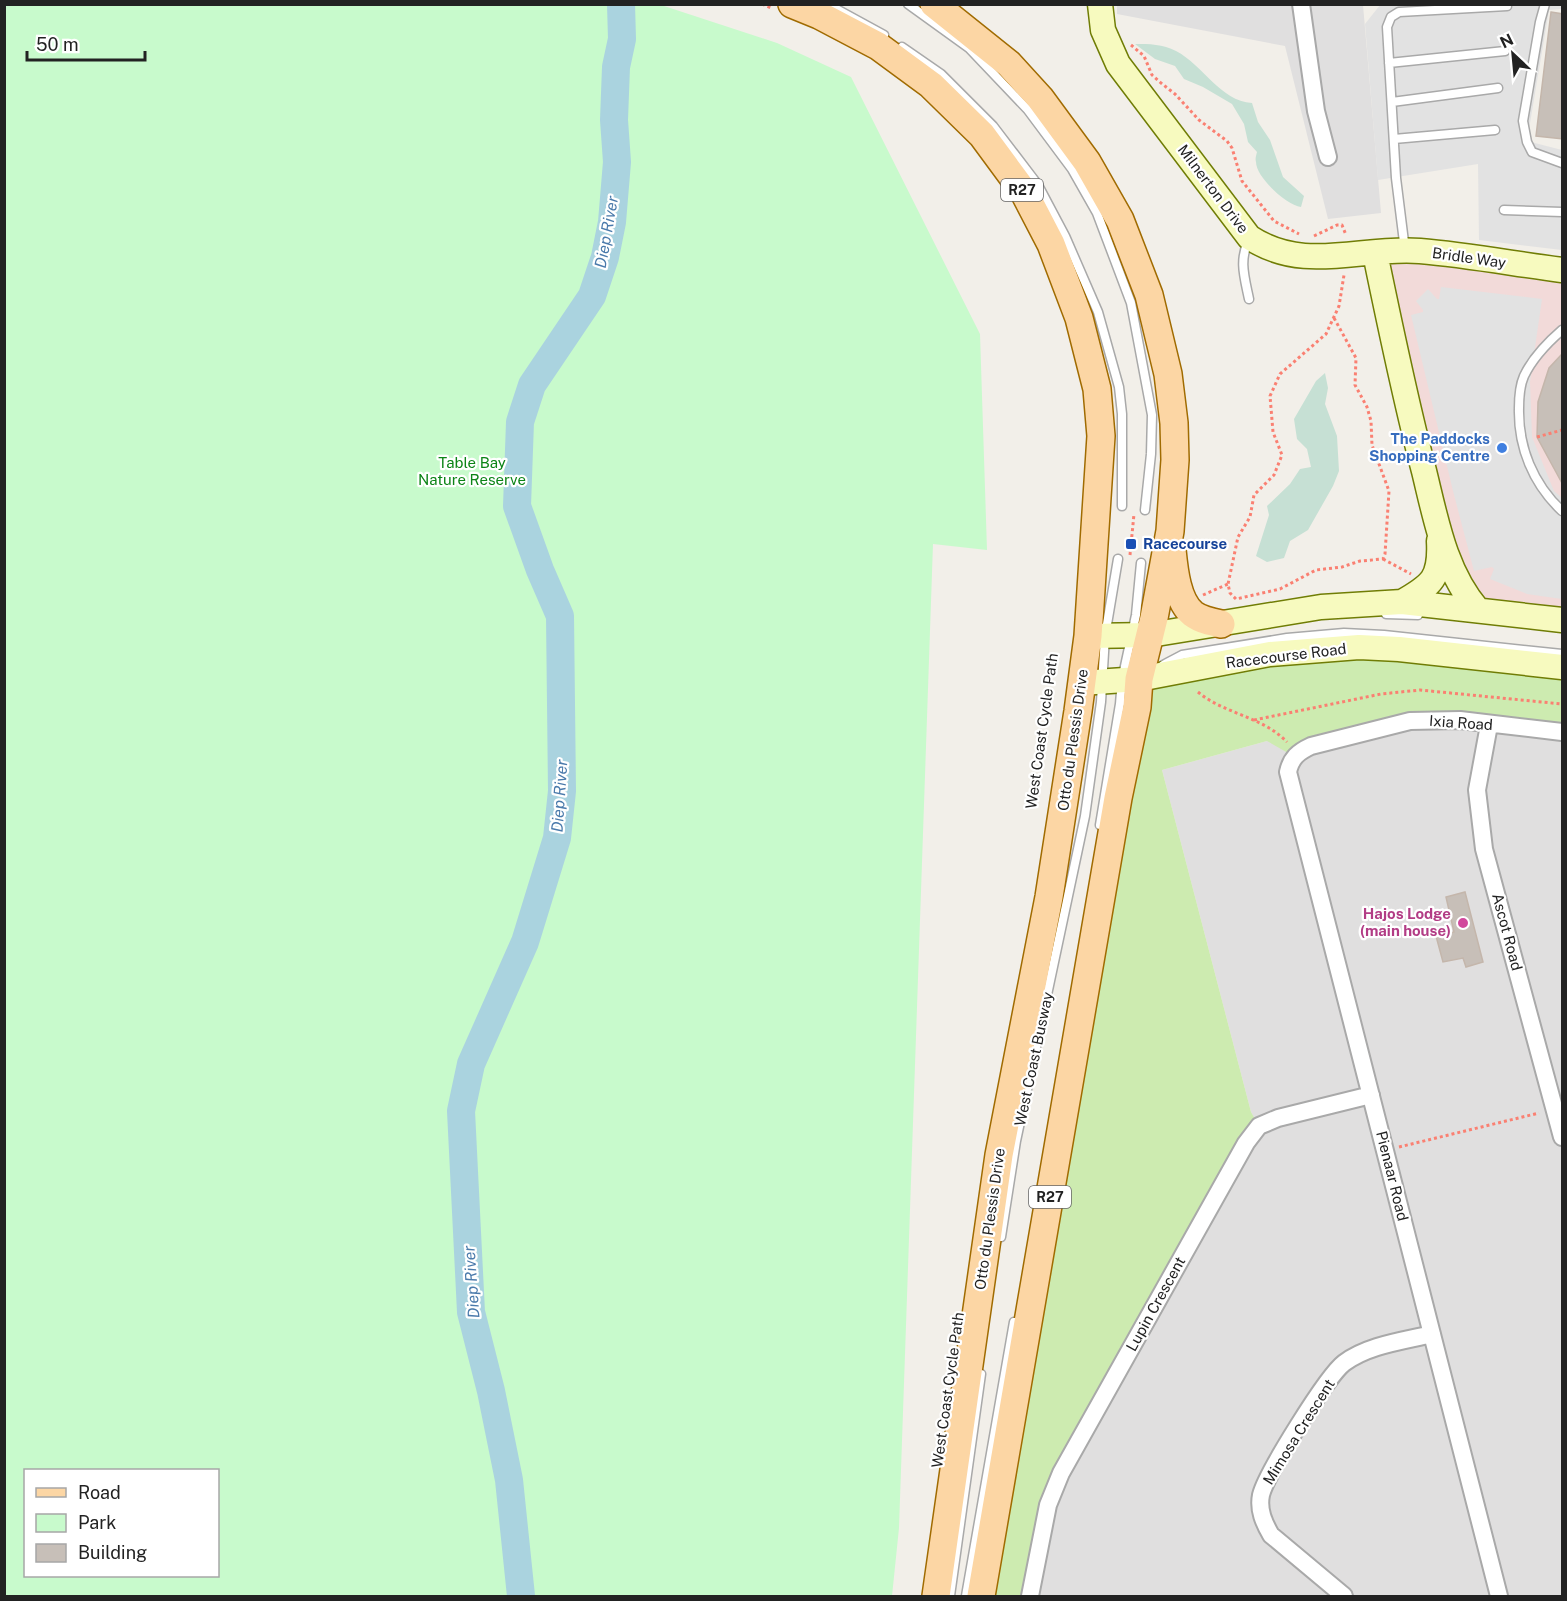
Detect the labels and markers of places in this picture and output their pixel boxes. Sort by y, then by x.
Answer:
place label: The Paddocks Shopping Centre [1369,430,1490,464]
marker: The Paddocks Shopping Centre [1495,441,1509,455]
place label: Racecourse [1143,535,1227,552]
marker: Racecourse [1124,537,1138,551]
place label: Hajos Lodge (main house) [1360,905,1451,939]
marker: Hajos Lodge (main house) [1456,916,1470,930]

